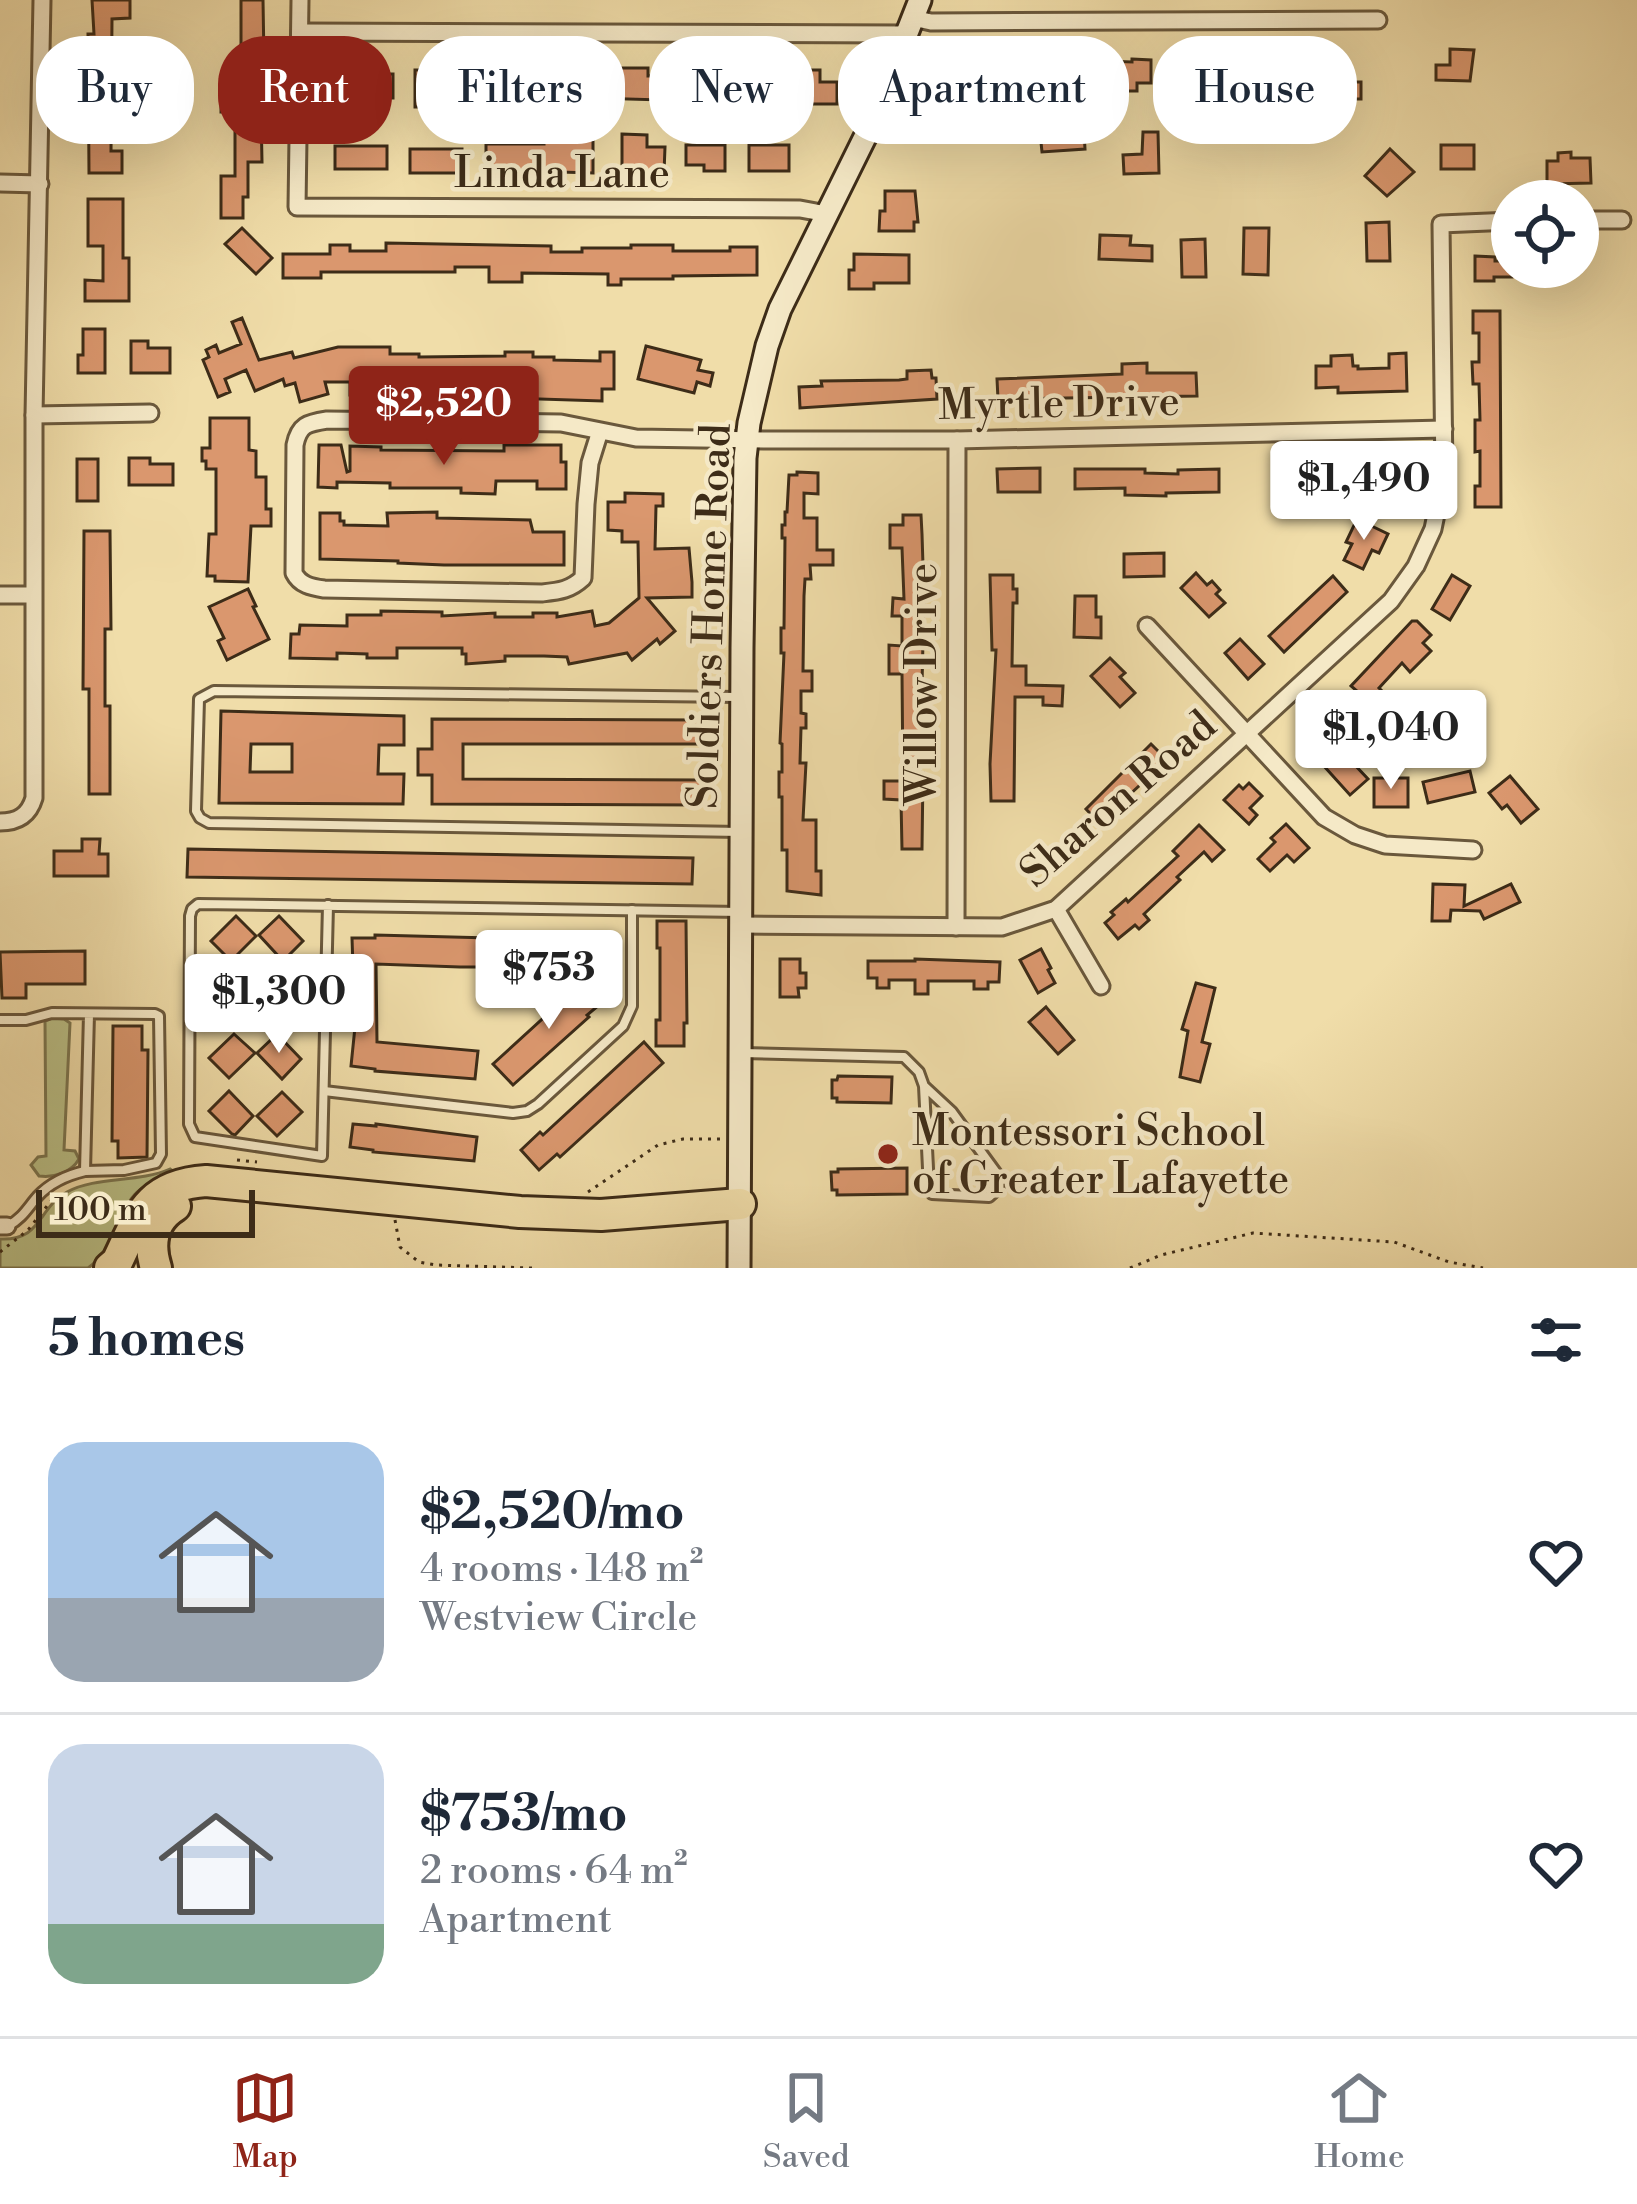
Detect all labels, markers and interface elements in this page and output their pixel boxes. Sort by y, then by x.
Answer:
chip: Buy [36,36,194,144]
chip: Rent [218,36,392,144]
chip: Filters [416,36,625,144]
chip: New [649,36,814,144]
chip: Apartment [838,36,1129,144]
chip: House [1153,36,1357,144]
street label: Linda Lane [454,148,670,201]
map controls [1491,180,1599,288]
button: locate [1491,180,1599,288]
pin: $2,520 [346,366,542,468]
street label: Myrtle Drive [938,376,1180,434]
text: $2,520 [376,380,512,429]
street label: Soldiers Home Road [677,422,744,810]
pin: $1,490 [1266,441,1462,543]
text: $1,490 [1297,455,1431,504]
street label: Willow Drive [897,563,950,807]
pin: $1,040 [1293,690,1489,792]
street label: Sharon Road [1010,700,1228,900]
text: $1,040 [1322,704,1460,753]
pin: $753 [478,930,620,1032]
text: $753 [503,944,595,993]
pin: $1,300 [181,954,377,1056]
text: $1,300 [212,968,346,1017]
place label: Montessori School of Greater Lafayette [912,1106,1289,1208]
marker: Montessori School of Greater Lafayette [875,1141,901,1167]
scale bar [36,1184,255,1237]
text: 100 m [54,1190,147,1231]
icon: filters [1523,1307,1589,1373]
text: 5 homes [48,1308,245,1372]
text: $2,520/mo [420,1481,685,1545]
icon: home [144,1490,288,1634]
icon: heart [1523,1529,1589,1595]
text: 4 rooms · 148 m² [420,1545,703,1594]
text: Westview Circle [420,1594,697,1643]
text: $753/mo [420,1783,628,1847]
icon: home [144,1792,288,1936]
icon: heart [1523,1831,1589,1897]
text: 2 rooms · 64 m² [420,1847,688,1896]
text: Apartment [420,1896,612,1945]
tab: Map [232,2065,298,2178]
tab: Saved [763,2065,850,2178]
tab: Home [1314,2065,1405,2178]

